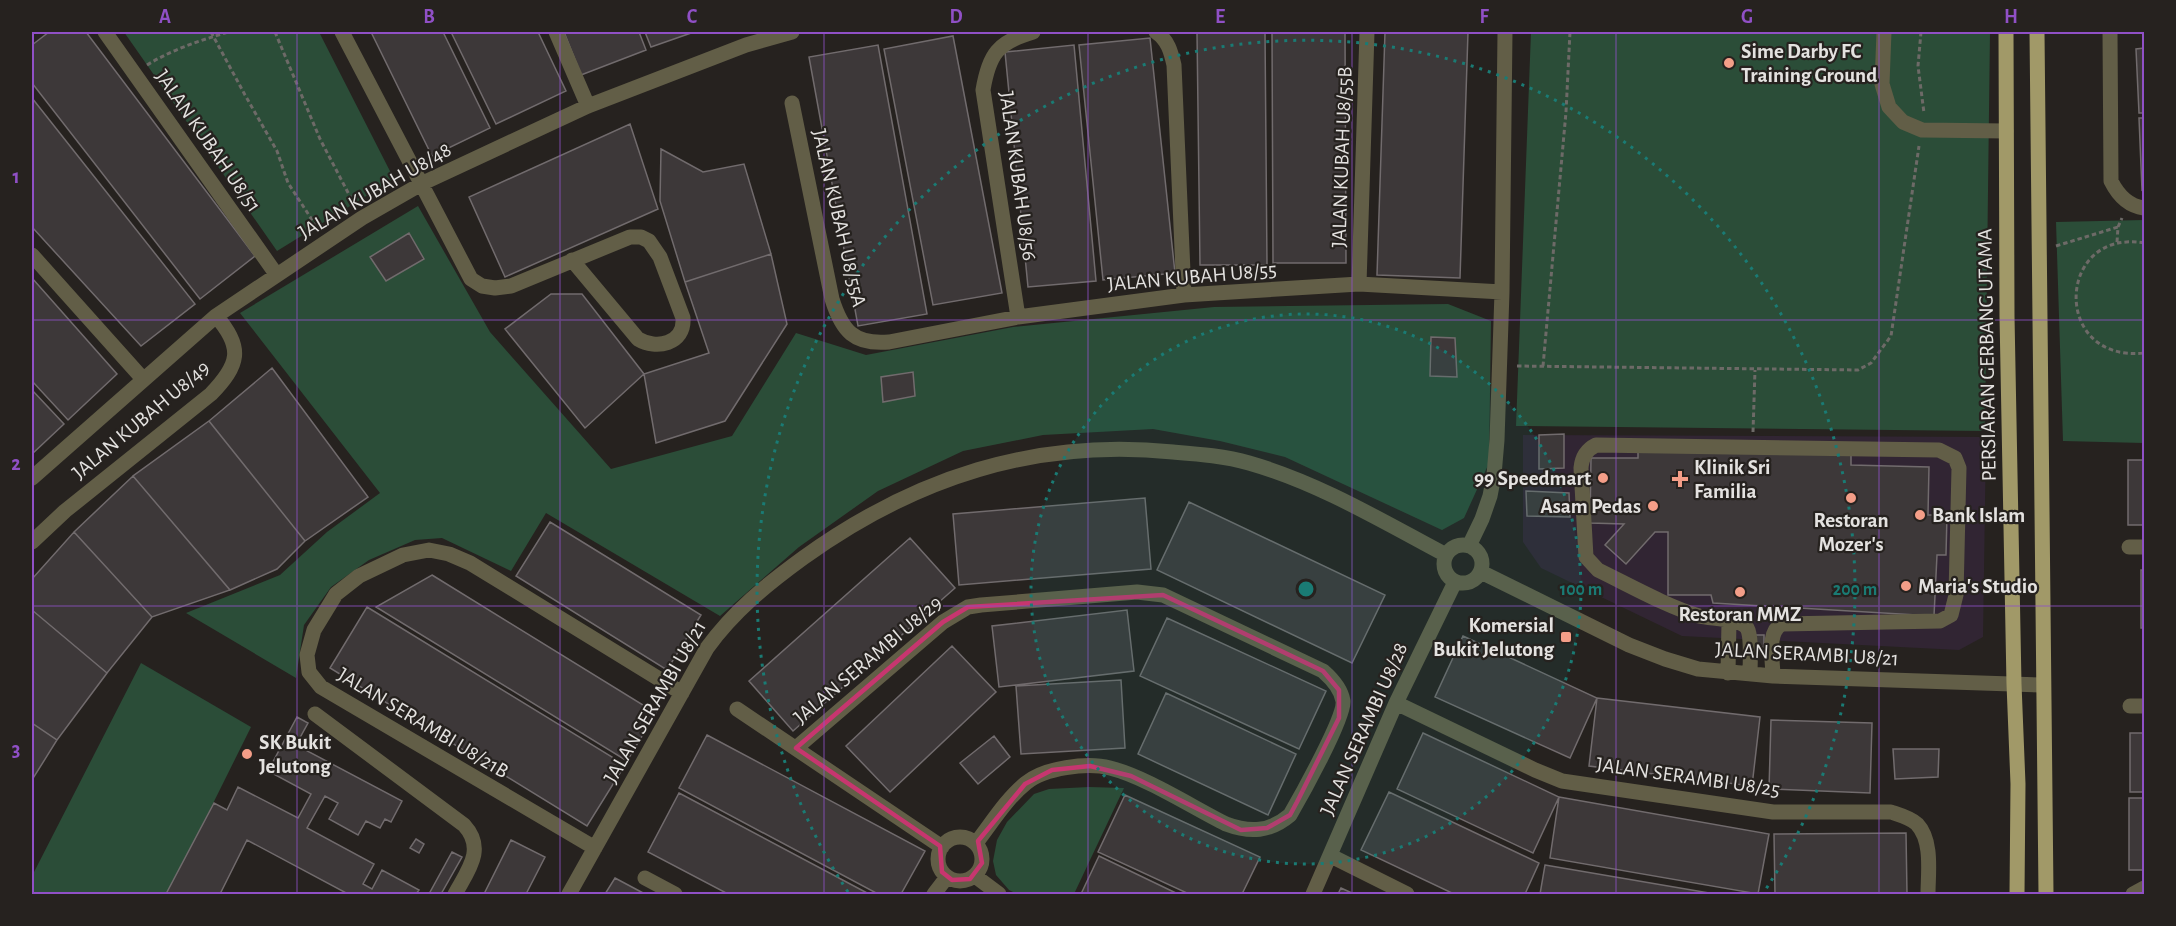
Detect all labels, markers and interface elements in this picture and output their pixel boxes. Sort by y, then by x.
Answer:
text: A [159,7,171,27]
text: B [423,7,435,27]
text: C [687,7,698,27]
text: D [949,7,963,27]
text: E [1215,7,1225,27]
text: F [1479,7,1489,27]
text: G [1741,7,1753,27]
text: H [2004,7,2018,27]
place label: Sime Darby FC Training Ground [1741,41,1877,86]
marker: Sime Darby FC Training Ground [1722,56,1736,70]
street label: JALAN KUBAH U8/51 [151,66,265,216]
street label: JALAN KUBAH U8/55B [1328,66,1356,248]
street label: JALAN KUBAH U8/56 [996,90,1040,262]
street label: JALAN KUBAH U8/55A [808,127,870,309]
street label: JALAN KUBAH U8/48 [295,139,455,243]
text: 1 [12,167,20,187]
street label: PERSIARAN GERBANG UTAMA [1974,228,2000,482]
street label: JALAN KUBAH U8/55 [1106,259,1278,295]
street label: JALAN KUBAH U8/49 [68,357,214,483]
text: 2 [11,454,21,474]
place label: Klinik Sri Familia [1694,457,1770,502]
place label: 99 Speedmart [1474,468,1591,489]
marker: Klinik Sri Familia [1671,470,1689,488]
marker: 99 Speedmart [1596,471,1610,485]
marker: Restoran Mozer's [1844,491,1858,505]
place label: Asam Pedas [1540,496,1641,517]
marker: Asam Pedas [1646,499,1660,513]
place label: Bank Islam [1932,505,2025,526]
marker: Bank Islam [1913,508,1927,522]
place label: Restoran Mozer's [1813,510,1889,555]
place label: Maria's Studio [1918,576,2038,597]
centre of rings [1296,579,1316,599]
marker: Maria's Studio [1899,579,1913,593]
text: 100 m [1560,581,1602,599]
text: 200 m [1833,581,1877,599]
marker: Restoran MMZ [1733,585,1747,599]
street label: JALAN SERAMBI U8/29 [790,592,946,728]
place label: Restoran MMZ [1678,604,1802,625]
place label: Komersial Bukit Jelutong [1433,615,1554,660]
street label: JALAN SERAMBI U8/21 [600,617,710,787]
marker: Komersial Bukit Jelutong [1559,630,1573,644]
street label: JALAN SERAMBI U8/28 [1316,639,1412,819]
street label: JALAN SERAMBI U8/21 [1715,639,1899,669]
street label: JALAN SERAMBI U8/21B [334,664,512,782]
place label: SK Bukit Jelutong [259,732,331,777]
text: 3 [12,740,20,760]
marker: SK Bukit Jelutong [240,747,254,761]
street label: JALAN SERAMBI U8/25 [1595,754,1781,800]

